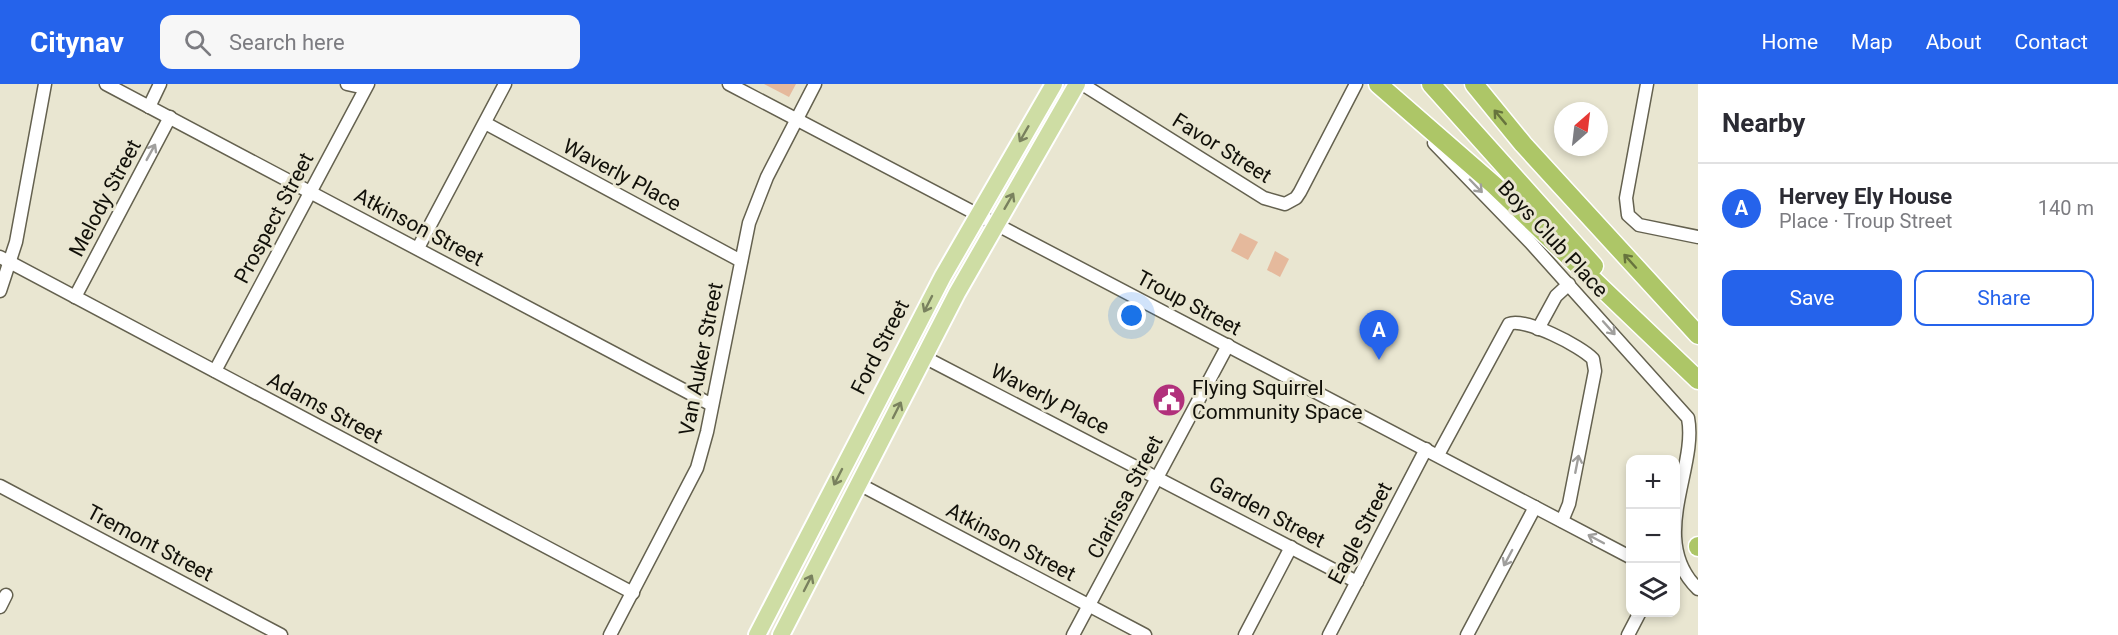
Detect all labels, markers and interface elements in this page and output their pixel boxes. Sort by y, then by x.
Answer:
search box [160,15,580,69]
text: Citynav [30,26,124,59]
icon: search [181,26,214,59]
text: Search here [229,30,345,55]
text: Home [1762,30,1818,54]
text: Map [1851,30,1893,54]
text: About [1926,30,1982,54]
text: Contact [2015,30,2088,54]
north arrow [1554,102,1608,156]
street label: Favor Street [1168,108,1276,188]
text: Nearby [1722,108,1805,138]
one-way arrow [1493,109,1506,125]
one-way arrow [1018,125,1030,142]
street label: Waverly Place [559,134,685,216]
street label: Melody Street [64,135,146,261]
one-way arrow [145,144,157,161]
street label: Prospect Street [230,149,319,287]
street label: Boys Club Place [1493,176,1613,302]
one-way arrow [1469,178,1483,193]
street label: Atkinson Street [350,183,488,271]
text: Hervey Ely House [1779,184,1952,209]
one-way arrow [1003,193,1015,210]
text: A [1735,196,1748,220]
text: 140 m [2038,196,2094,220]
text: Place · Troup Street [1779,209,1952,233]
one-way arrow [1623,254,1637,269]
street label: Troup Street [1133,265,1245,341]
button: Save [1722,270,1902,326]
button: Share [1914,270,2094,326]
street label: Van Auker Street [674,280,728,438]
one-way arrow [922,295,934,312]
street label: Ford Street [846,296,914,398]
your location [1117,301,1146,330]
pin: A [1360,310,1398,360]
one-way arrow [1602,321,1616,336]
street label: Waverly Place [987,359,1113,439]
street label: Adams Street [263,368,387,448]
place label: Flying Squirrel Community Space [1192,376,1363,424]
public building icon: Flying Squirrel Community Space [1151,382,1187,418]
one-way arrow [892,401,903,419]
street label: Clarissa Street [1082,431,1168,563]
one-way arrow [1572,455,1583,475]
map controls [1626,455,1680,617]
button: + [1626,455,1680,509]
one-way arrow [832,468,844,485]
street label: Garden Street [1205,471,1329,553]
street label: Eagle Street [1323,478,1397,588]
street label: Atkinson Street [942,498,1080,586]
street label: Tremont Street [83,500,217,586]
button: − [1626,509,1680,563]
one-way arrow [1588,533,1606,544]
one-way arrow [1502,549,1514,566]
button: layers [1626,563,1680,617]
one-way arrow [802,575,814,592]

